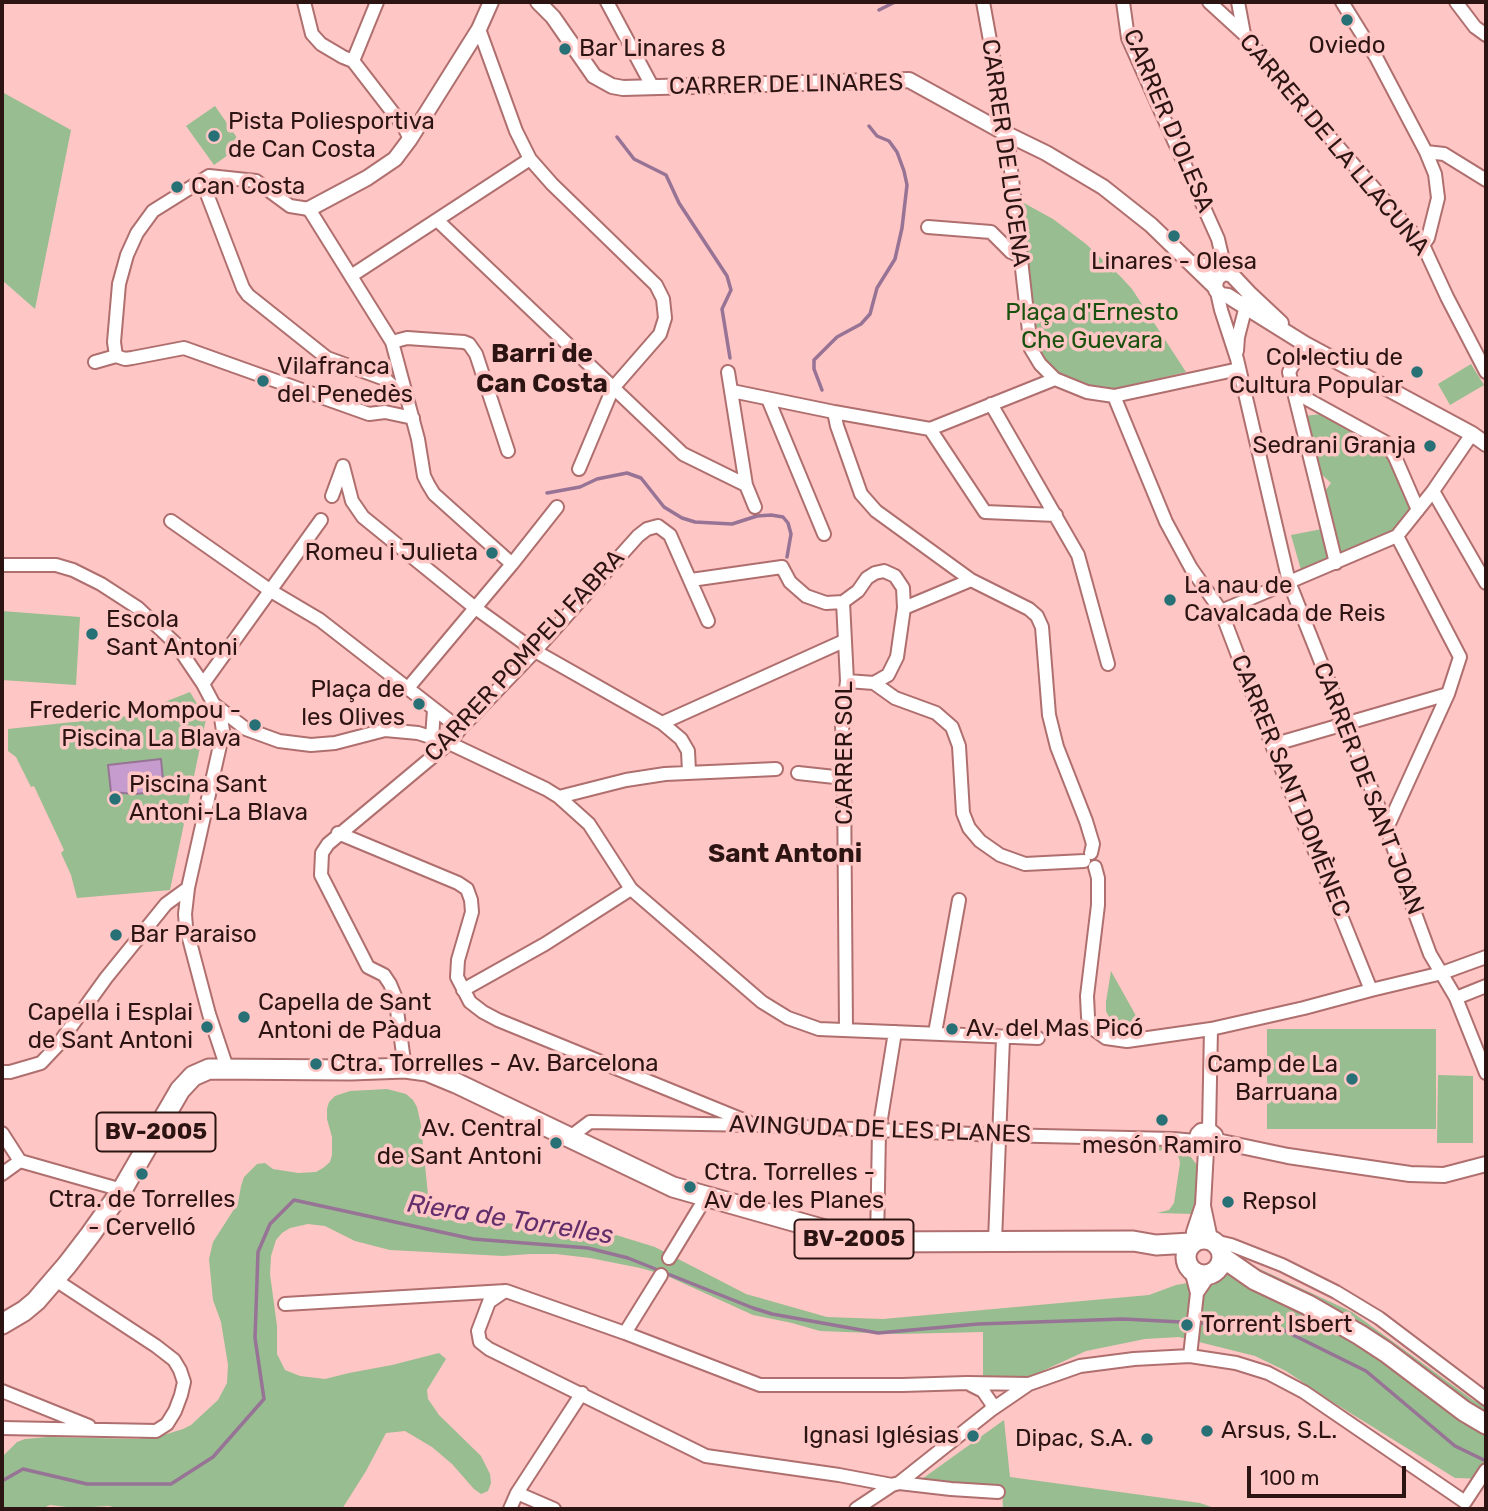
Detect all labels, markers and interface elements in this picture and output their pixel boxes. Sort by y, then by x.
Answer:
marker: Oviedo [1339,12,1355,28]
street label: CARRER D'OLESA [1116,25,1220,217]
street label: CARRER DE LA LLACUNA [1233,28,1435,262]
place label: Oviedo [1309,32,1385,60]
place label: Bar Linares 8 [579,35,726,63]
street label: CARRER DE LUCENA [975,37,1035,269]
marker: Bar Linares 8 [557,41,573,57]
street label: CARRER DE LINARES [669,69,903,101]
place label: Pista Poliesportiva de Can Costa [228,108,435,164]
marker: Pista Poliesportiva de Can Costa [206,128,222,144]
place label: Can Costa [191,173,305,201]
marker: Can Costa [169,179,185,195]
marker: Linares - Olesa [1166,228,1182,244]
place label: Linares - Olesa [1091,248,1257,276]
park label: Plaça d'Ernesto Che Guevara [1005,299,1179,355]
district label: Barri de Can Costa [476,338,608,400]
place label: Col·lectiu de Cultura Popular [1229,344,1403,400]
place label: Vilafranca del Penedès [277,353,413,409]
marker: Col·lectiu de Cultura Popular [1409,364,1425,380]
marker: Vilafranca del Penedès [255,373,271,389]
place label: Sedrani Granja [1253,432,1416,460]
marker: Sedrani Granja [1422,438,1438,454]
place label: Romeu i Julieta [305,539,478,567]
street label: CARRER POMPEU FABRA [419,544,631,768]
marker: Romeu i Julieta [484,545,500,561]
place label: La nau de Cavalcada de Reis [1184,572,1385,628]
marker: La nau de Cavalcada de Reis [1162,592,1178,608]
place label: Escola Sant Antoni [106,606,238,662]
marker: Escola Sant Antoni [84,626,100,642]
street label: CARRER SANT DOMÈNEC [1224,651,1356,921]
street label: CARRER DE SANT JOAN [1307,659,1429,919]
place label: Plaça de les Olives [301,676,405,732]
street label: CARRER SOL [831,681,859,825]
marker: Plaça de les Olives [411,696,427,712]
place label: Frederic Mompou - Piscina La Blava [29,697,241,753]
marker: Frederic Mompou - Piscina La Blava [247,717,263,733]
place label: Piscina Sant Antoni-La Blava [129,771,308,827]
marker: Piscina Sant Antoni-La Blava [107,791,123,807]
district label: Sant Antoni [708,838,862,870]
place label: Bar Paraiso [130,921,257,949]
marker: Bar Paraiso [108,927,124,943]
place label: Capella de Sant Antoni de Pàdua [258,989,442,1045]
place label: Capella i Esplai de Sant Antoni [28,999,193,1055]
marker: Capella de Sant Antoni de Pàdua [236,1009,252,1025]
place label: Av. del Mas Picó [966,1015,1143,1043]
marker: Capella i Esplai de Sant Antoni [199,1019,215,1035]
marker: Av. del Mas Picó [944,1021,960,1037]
place label: Ctra. Torrelles - Av. Barcelona [330,1050,659,1078]
place label: Camp de La Barruana [1207,1051,1338,1107]
marker: Ctra. Torrelles - Av. Barcelona [308,1056,324,1072]
marker: Camp de La Barruana [1344,1071,1360,1087]
street label: AVINGUDA DE LES PLANES [728,1110,1032,1150]
road number: BV-2005 [96,1112,216,1152]
marker: mesón Ramiro [1154,1112,1170,1128]
place label: Av. Central de Sant Antoni [377,1115,542,1171]
place label: mesón Ramiro [1082,1132,1242,1160]
marker: Av. Central de Sant Antoni [548,1135,564,1151]
place label: Ctra. Torrelles - Av de les Planes [704,1159,884,1215]
marker: Ctra. de Torrelles - Cervelló [134,1166,150,1182]
marker: Ctra. Torrelles - Av de les Planes [682,1179,698,1195]
place label: Ctra. de Torrelles - Cervelló [48,1186,236,1242]
water label: Riera de Torrelles [405,1188,615,1252]
place label: Repsol [1242,1188,1317,1216]
marker: Repsol [1220,1194,1236,1210]
road number: BV-2005 [794,1220,914,1258]
place label: Torrent Isbert [1201,1311,1352,1339]
marker: Torrent Isbert [1179,1317,1195,1333]
place label: Arsus, S.L. [1221,1417,1337,1445]
place label: Ignasi Iglésias [803,1422,959,1450]
marker: Arsus, S.L. [1199,1423,1215,1439]
place label: Dipac, S.A. [1015,1425,1133,1453]
marker: Ignasi Iglésias [965,1428,981,1444]
marker: Dipac, S.A. [1139,1431,1155,1447]
scale bar [1250,1452,1409,1496]
text: 100 m [1260,1465,1319,1490]

